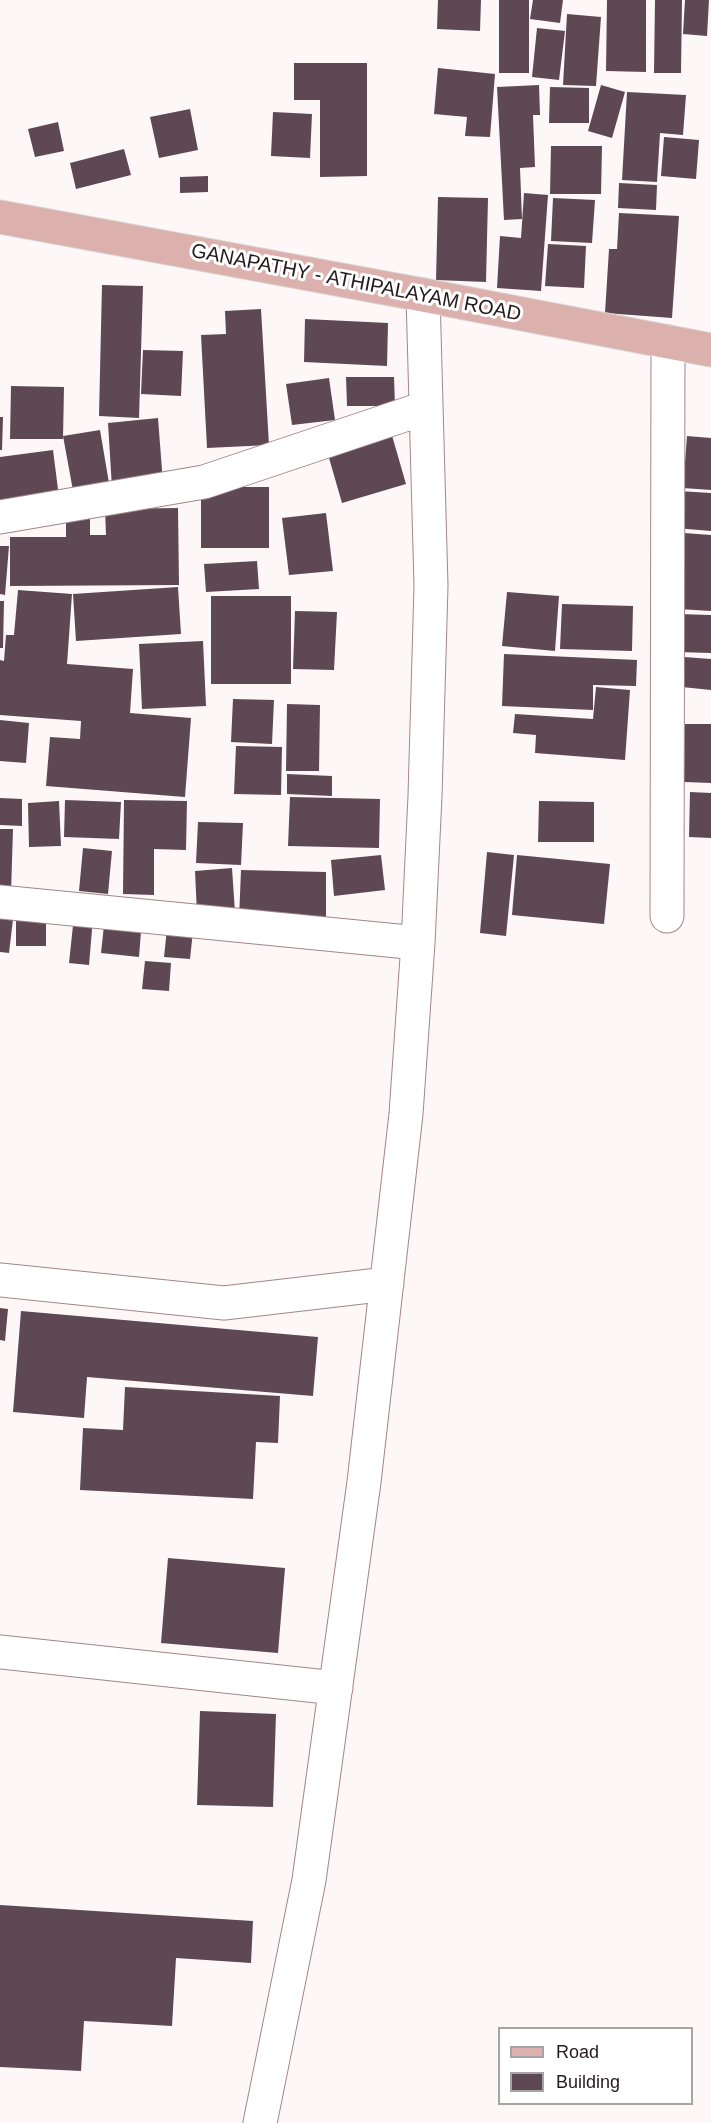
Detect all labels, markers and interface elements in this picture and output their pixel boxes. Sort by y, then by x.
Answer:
street label: GANAPATHY - ATHIPALAYAM ROAD [189,239,523,327]
legend [498,2027,693,2105]
text: Road [556,2042,599,2062]
text: Building [556,2072,620,2092]

